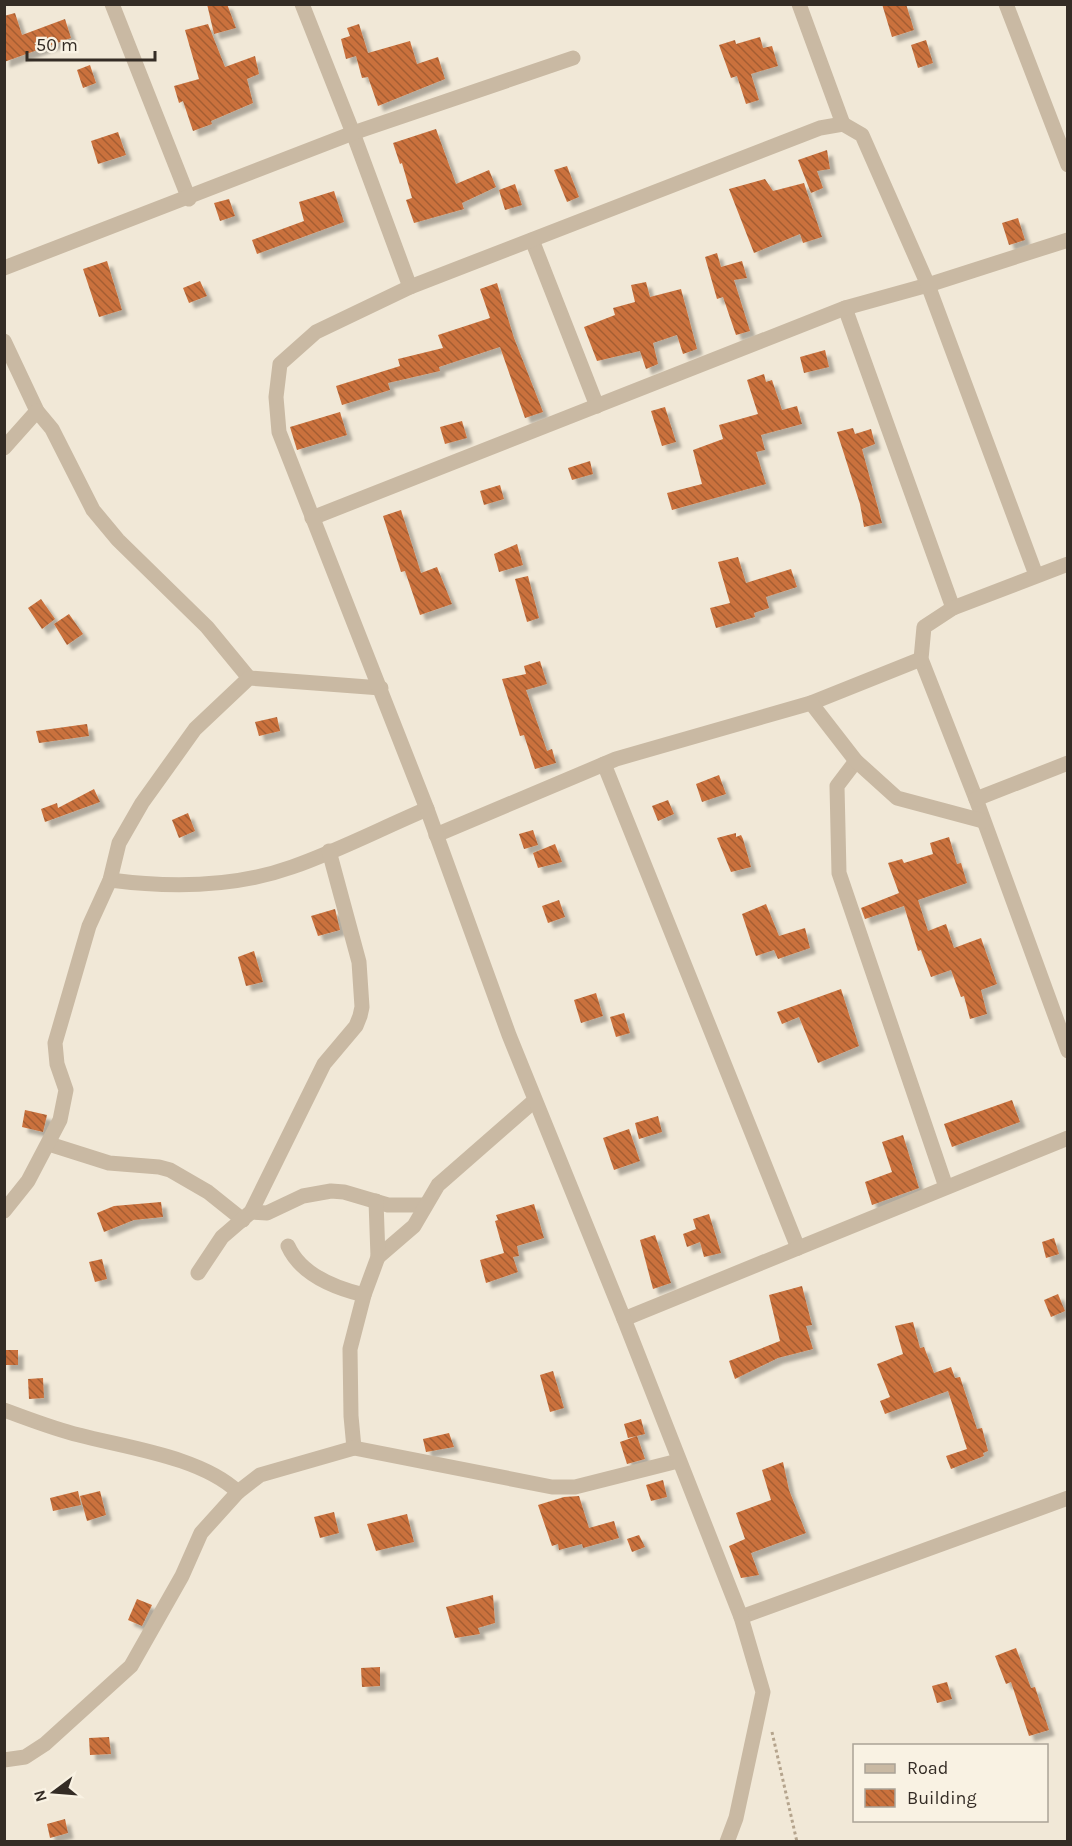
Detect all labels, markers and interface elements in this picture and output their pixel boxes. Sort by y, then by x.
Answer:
scale bar [27,24,154,62]
text: 50 m [36,34,78,56]
legend [853,1744,1048,1822]
text: Road [907,1757,948,1779]
north arrow [24,1762,84,1822]
text: Building [907,1787,977,1809]
text: N [29,1788,51,1804]

